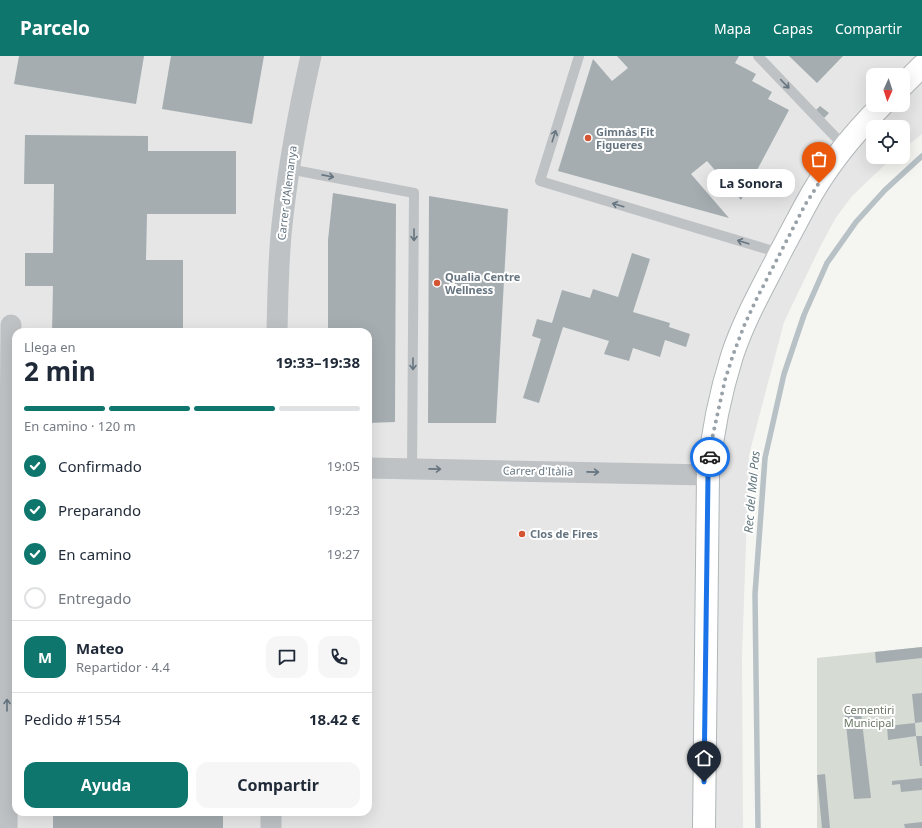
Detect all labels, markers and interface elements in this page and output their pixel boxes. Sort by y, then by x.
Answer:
text: Parcelo [20,15,90,41]
text: Mapa [714,19,751,38]
text: Capas [773,19,813,38]
text: Compartir [835,19,902,38]
north arrow [866,68,910,112]
map controls [866,68,910,164]
one-way arrow [780,79,790,89]
button: locate [866,120,910,164]
place label: Gimnàs Fit Figueres [596,124,654,152]
one-way arrow [551,129,558,142]
marker: Gimnàs Fit Figueres [583,133,593,143]
pin [802,142,836,183]
street label: Carrer d'Alemanya [273,145,300,241]
icon: bag [808,148,830,170]
callout: La Sonora [707,169,795,197]
one-way arrow [321,172,334,180]
text: La Sonora [719,174,783,192]
one-way arrow [612,201,625,208]
one-way arrow [410,228,418,241]
one-way arrow [737,238,750,245]
place label: Qualia Centre Wellness [445,269,521,297]
marker: Qualia Centre Wellness [432,278,442,288]
text: Llega en [24,338,76,356]
text: 19:33–19:38 [275,352,360,372]
text: 2 min [24,353,96,389]
one-way arrow [409,357,417,370]
text: En camino · 120 m [24,417,136,435]
courier [690,437,730,477]
icon: car [699,446,721,468]
water label: Rec del Mal Pas [739,450,764,534]
icon: check [24,455,46,477]
text: Confirmado [58,456,142,476]
text: 19:05 [327,457,360,475]
street label: Carrer d'Itàlia [503,462,573,479]
one-way arrow [428,465,441,473]
one-way arrow [586,469,599,476]
icon: check [24,499,46,521]
text: Preparando [58,500,141,520]
text: 19:23 [327,501,360,519]
place label: Clos de Fires [530,526,599,541]
marker: Clos de Fires [517,529,527,539]
icon: check [24,543,46,565]
text: En camino [58,544,131,564]
text: 19:27 [327,545,360,563]
text: Entregado [58,588,131,608]
button: chat [266,636,308,678]
button: phone [318,636,360,678]
text: Mateo [76,638,124,658]
text: M [38,647,52,667]
text: Repartidor · 4.4 [76,658,170,676]
one-way arrow [3,699,11,712]
park label: Cementiri Municipal [844,702,894,730]
text: Pedido #1554 [24,709,121,729]
text: 18.42 € [309,709,360,729]
pin [687,741,721,782]
icon: home [693,747,715,769]
button: Ayuda [24,762,188,808]
button: Compartir [196,762,360,808]

